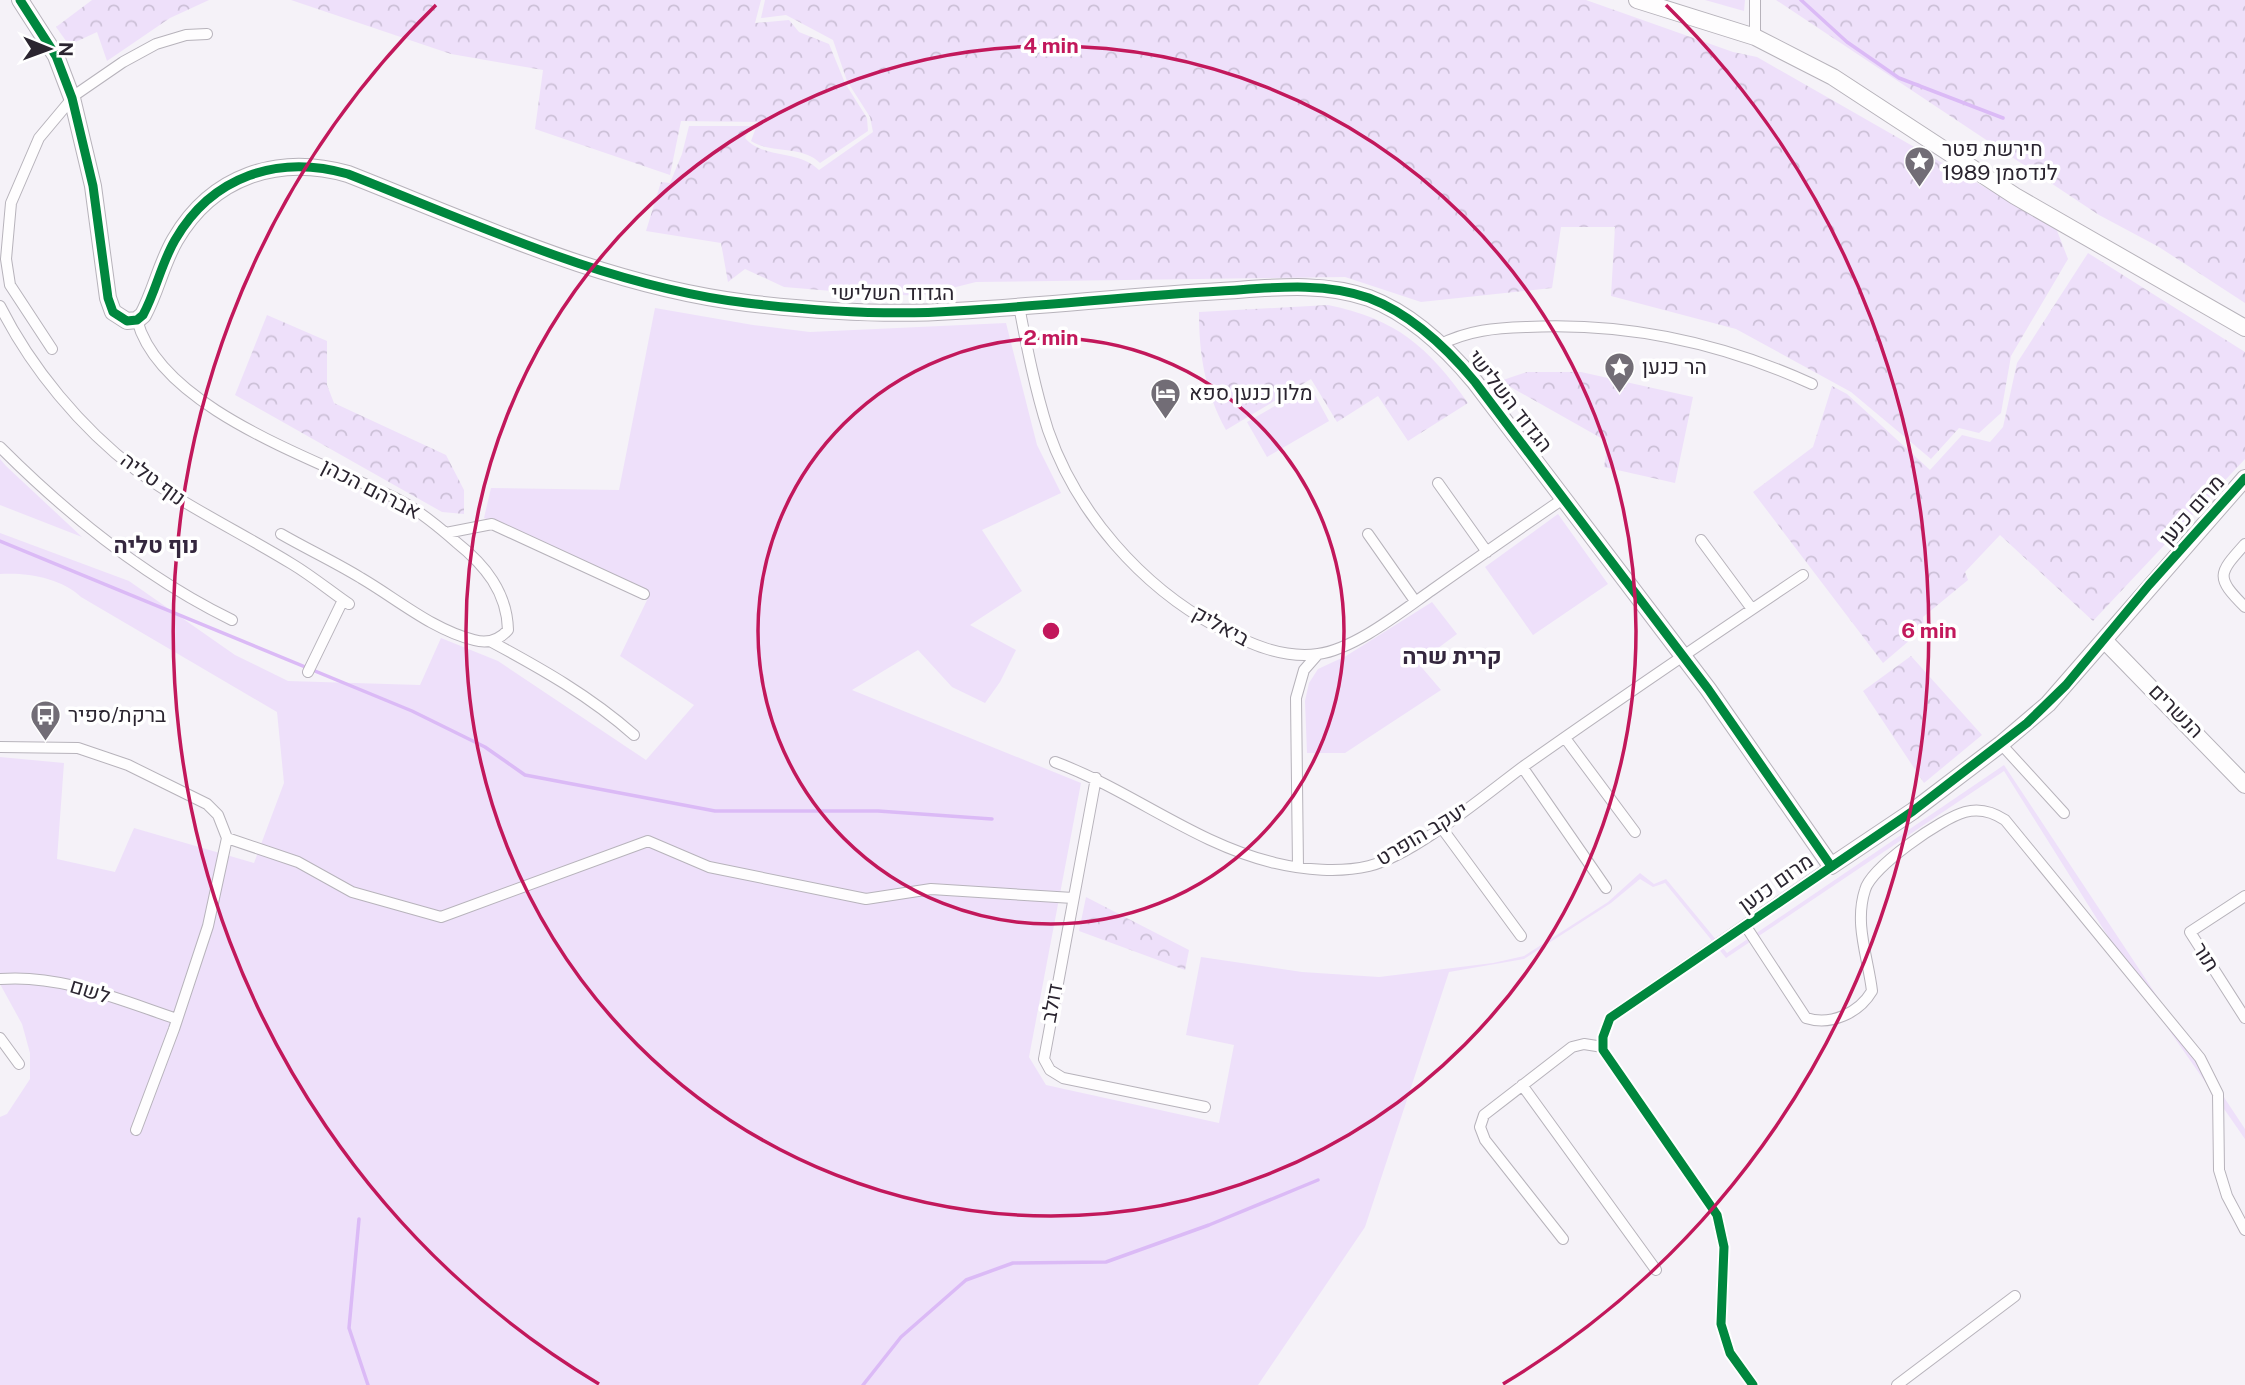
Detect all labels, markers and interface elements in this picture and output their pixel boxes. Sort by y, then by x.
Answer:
north arrow [14,14,84,84]
text: 4 min [1023,33,1079,58]
text: N [55,42,77,57]
place label: חירשת פטר לנדסמן 1989 [1942,136,2058,185]
place icon: חירשת פטר לנדסמן 1989 [1902,144,1936,188]
street label: הגדוד השלישי [832,280,954,305]
text: 2 min [1023,325,1079,350]
street label: הגדוד השלישי [1463,345,1558,457]
place icon: הר כנען [1602,350,1636,394]
place label: הר כנען [1642,354,1707,379]
hotel icon: מלון כנען ספא [1149,376,1183,420]
place label: מלון כנען ספא [1189,380,1313,405]
street label: נוף טליה [116,447,190,510]
street label: אברהם הכהן [318,453,425,524]
street label: מרום כנען [2154,470,2229,550]
district label: נוף טליה [113,531,199,558]
street label: ביאליק [1188,600,1254,651]
text: 6 min [1901,618,1957,643]
centre of rings [1039,619,1063,643]
district label: קרית שרה [1402,642,1502,669]
street label: הנשרים [2144,678,2209,743]
bus stop icon: ברקת/ספיר [28,698,62,742]
place label: ברקת/ספיר [68,702,166,727]
street label: יעקב הופרט [1371,796,1472,871]
street label: מרום כנען [1734,848,1818,917]
street label: תור [2188,937,2225,976]
street label: לשם [67,973,114,1009]
street label: דולב [1036,981,1068,1024]

